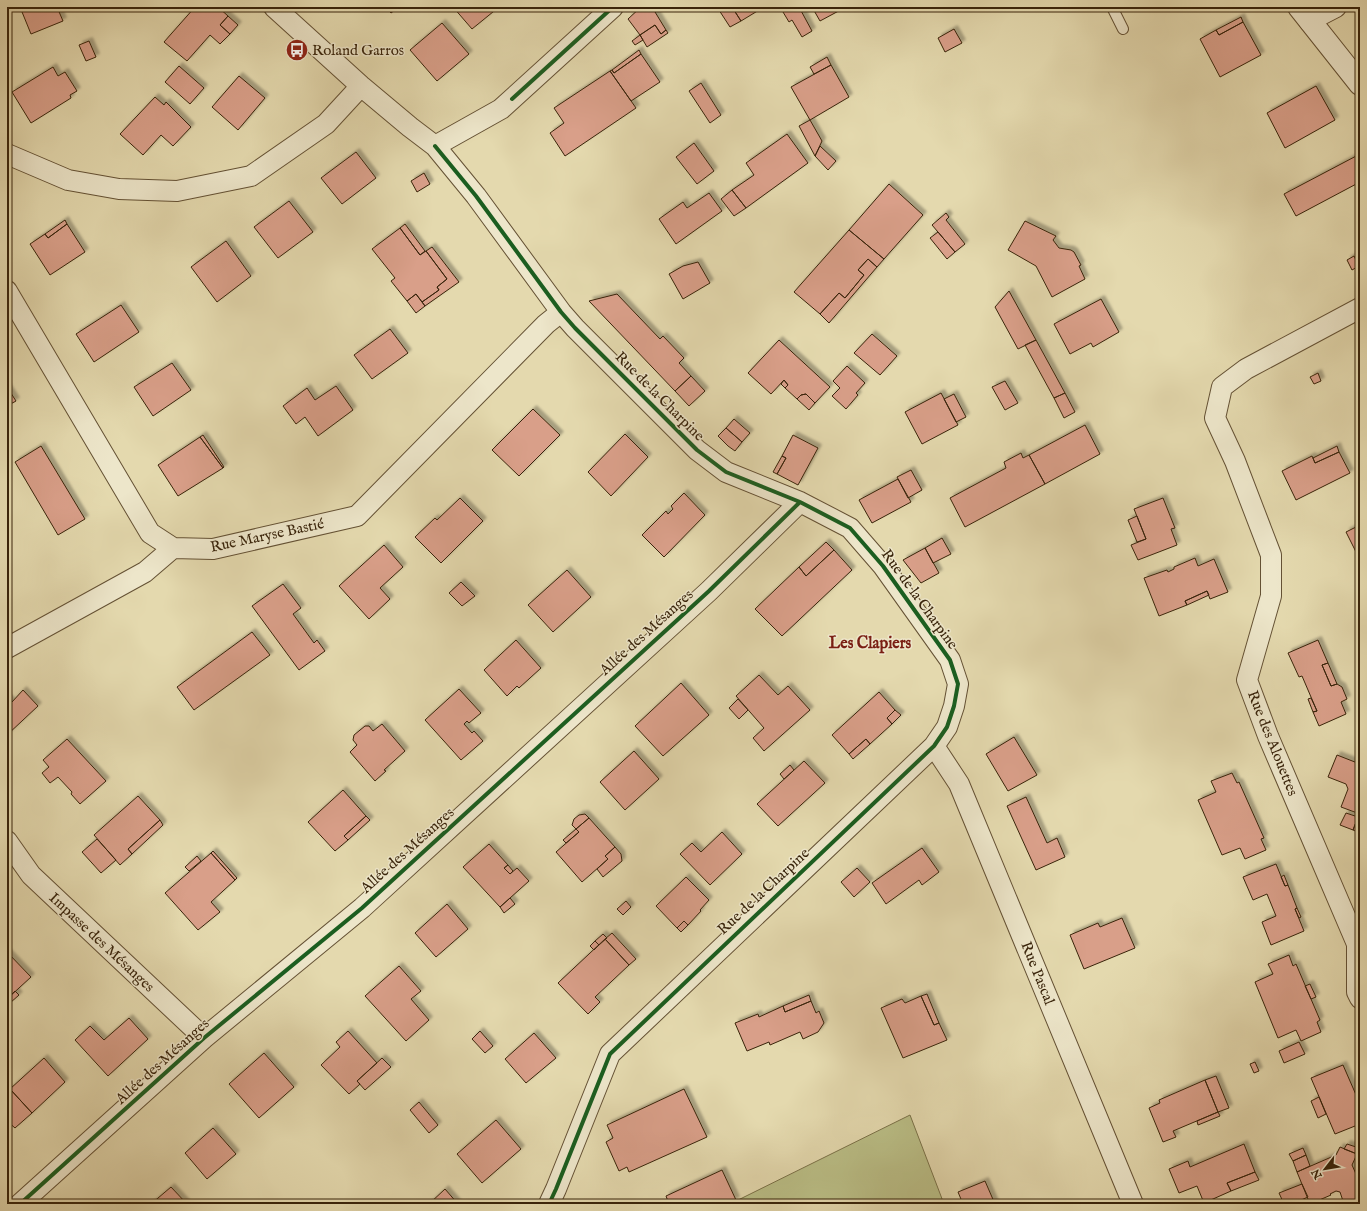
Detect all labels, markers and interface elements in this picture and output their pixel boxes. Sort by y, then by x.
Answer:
bus stop icon: Roland Garros [284,37,310,63]
place label: Roland Garros [312,41,404,60]
street label: Rue de la Charpine [611,348,709,445]
street label: Rue Maryse Bastié [208,514,326,557]
street label: Rue de la Charpine [877,546,962,653]
street label: Allée des Mésanges [595,585,697,680]
district label: Les Clapiers [829,634,912,654]
street label: Rue des Alouettes [1243,688,1302,799]
street label: Allée des Mésanges [356,803,458,898]
street label: Rue de la Charpine [713,844,813,939]
street label: Impasse des Mésanges [45,888,158,996]
street label: Rue Pascal [1016,939,1059,1008]
street label: Allée des Mésanges [111,1014,213,1109]
north arrow [1305,1149,1345,1189]
text: N [1309,1166,1326,1182]

